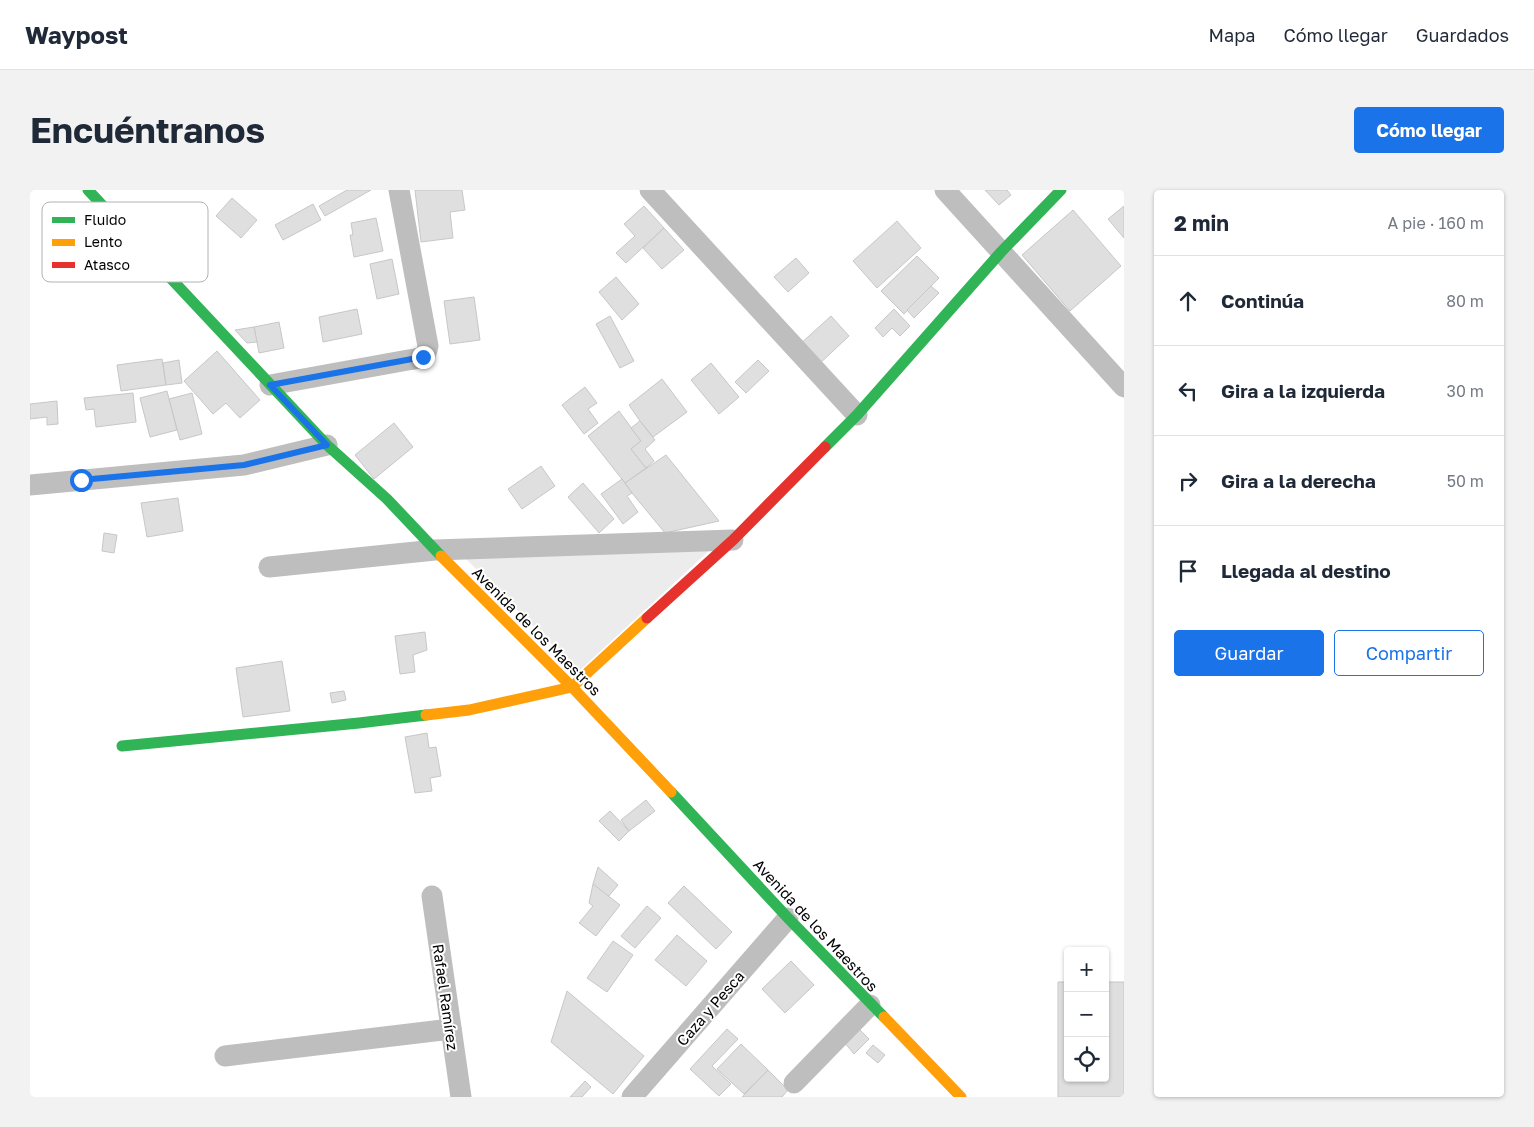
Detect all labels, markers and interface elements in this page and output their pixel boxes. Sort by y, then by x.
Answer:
text: Waypost [25,20,128,49]
text: Mapa [1209,24,1255,46]
text: Cómo llegar [1283,24,1388,46]
text: Guardados [1416,24,1509,46]
button: Cómo llegar [1354,107,1504,153]
text: Encuéntranos [30,109,265,151]
legend [42,202,208,282]
text: 2 min [1174,210,1229,236]
text: Fluido [84,211,126,228]
text: A pie · 160 m [1388,213,1484,233]
text: Lento [84,233,122,250]
text: Atasco [84,256,130,273]
icon: ahead [1174,287,1202,315]
text: Continúa [1221,289,1304,312]
text: 80 m [1446,291,1484,311]
route end [412,346,435,369]
icon: left [1174,377,1202,405]
text: Gira a la izquierda [1221,379,1385,402]
text: 30 m [1447,381,1484,401]
icon: right [1174,467,1202,495]
route start [70,469,93,492]
text: Gira a la derecha [1221,469,1376,492]
text: 50 m [1447,471,1484,491]
icon: arrive [1174,557,1202,585]
text: Llegada al destino [1221,559,1391,582]
street label: Avenida de los Maestros [469,563,605,699]
button: Guardar [1174,630,1324,676]
button: Compartir [1334,630,1484,676]
street label: Avenida de los Maestros [750,855,882,995]
street label: Rafael Ramírez [430,943,462,1052]
map controls [1064,947,1109,1082]
button: + [1064,947,1109,992]
street label: Caza y Pesca [672,967,748,1049]
button: − [1064,992,1109,1037]
button: locate [1064,1037,1109,1082]

